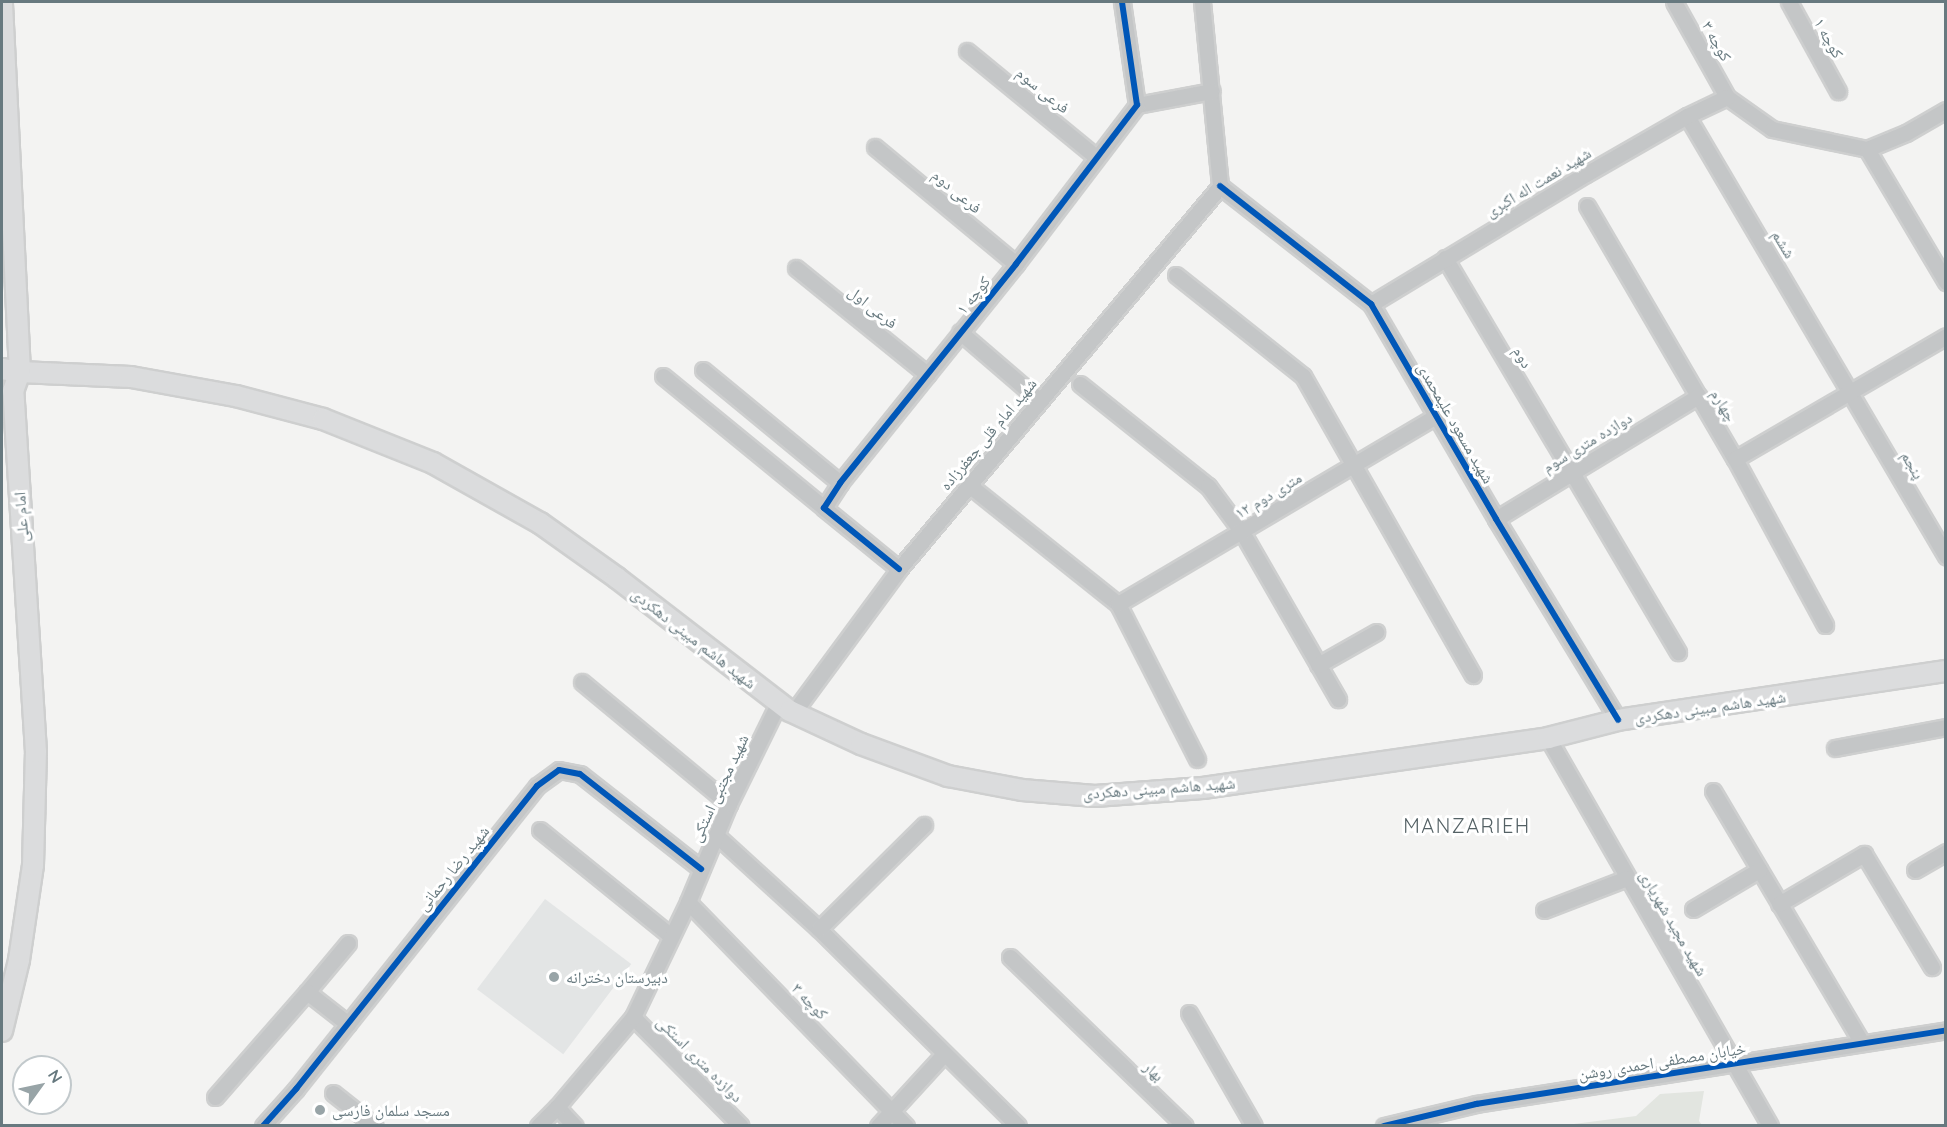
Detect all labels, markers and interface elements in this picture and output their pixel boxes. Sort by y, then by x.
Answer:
street label: کوچه ۱ [1810,15,1848,61]
street label: کوچه ۳ [1698,18,1736,64]
street label: فرعی سوم [1013,63,1073,117]
street label: شهید نعمت اله اکبری [1482,143,1594,221]
street label: فرعی دوم [928,165,986,217]
street label: ششم [1768,226,1800,262]
street label: کوچه ۱ [952,272,994,318]
street label: فرعی اول [845,281,901,333]
street label: دوم [1509,343,1537,371]
street label: شهید مسعود علیمحمدی [1414,359,1498,487]
street label: شهید امام قلی جعفرزاده [936,374,1040,494]
street label: چهارم [1707,385,1741,425]
street label: دوازده متری سوم [1539,408,1635,476]
street label: پنجم [1897,448,1929,482]
street label: ۱۲ متری دوم [1231,468,1305,522]
street label: امام علی [10,491,32,543]
street label: شهید هاشم مبینی دهکردی [628,583,760,693]
street label: شهید هاشم مبینی دهکردی [1633,687,1787,727]
street label: شهید مجتبی استکی [686,731,752,845]
street label: شهید هاشم مبینی دهکردی [1082,773,1236,803]
district label: MANZARIEH [1403,813,1531,837]
street label: شهید رضا رحمانی [413,822,493,914]
street label: شهید مجید شهریاری [1636,867,1712,979]
place label: دبیرستان دخترانه [566,967,668,987]
marker: دبیرستان دخترانه [547,970,561,984]
street label: کوچه ۳ [788,979,832,1023]
street label: دوازده متری استکی [653,1012,747,1106]
street label: خیابان مصطفی احمدی روشن [1577,1038,1747,1084]
north arrow [12,1055,72,1115]
street label: بهار [1140,1057,1168,1085]
text: N [44,1066,67,1087]
place label: مسجد سلمان فارسی [332,1100,450,1120]
marker: مسجد سلمان فارسی [313,1103,327,1117]

